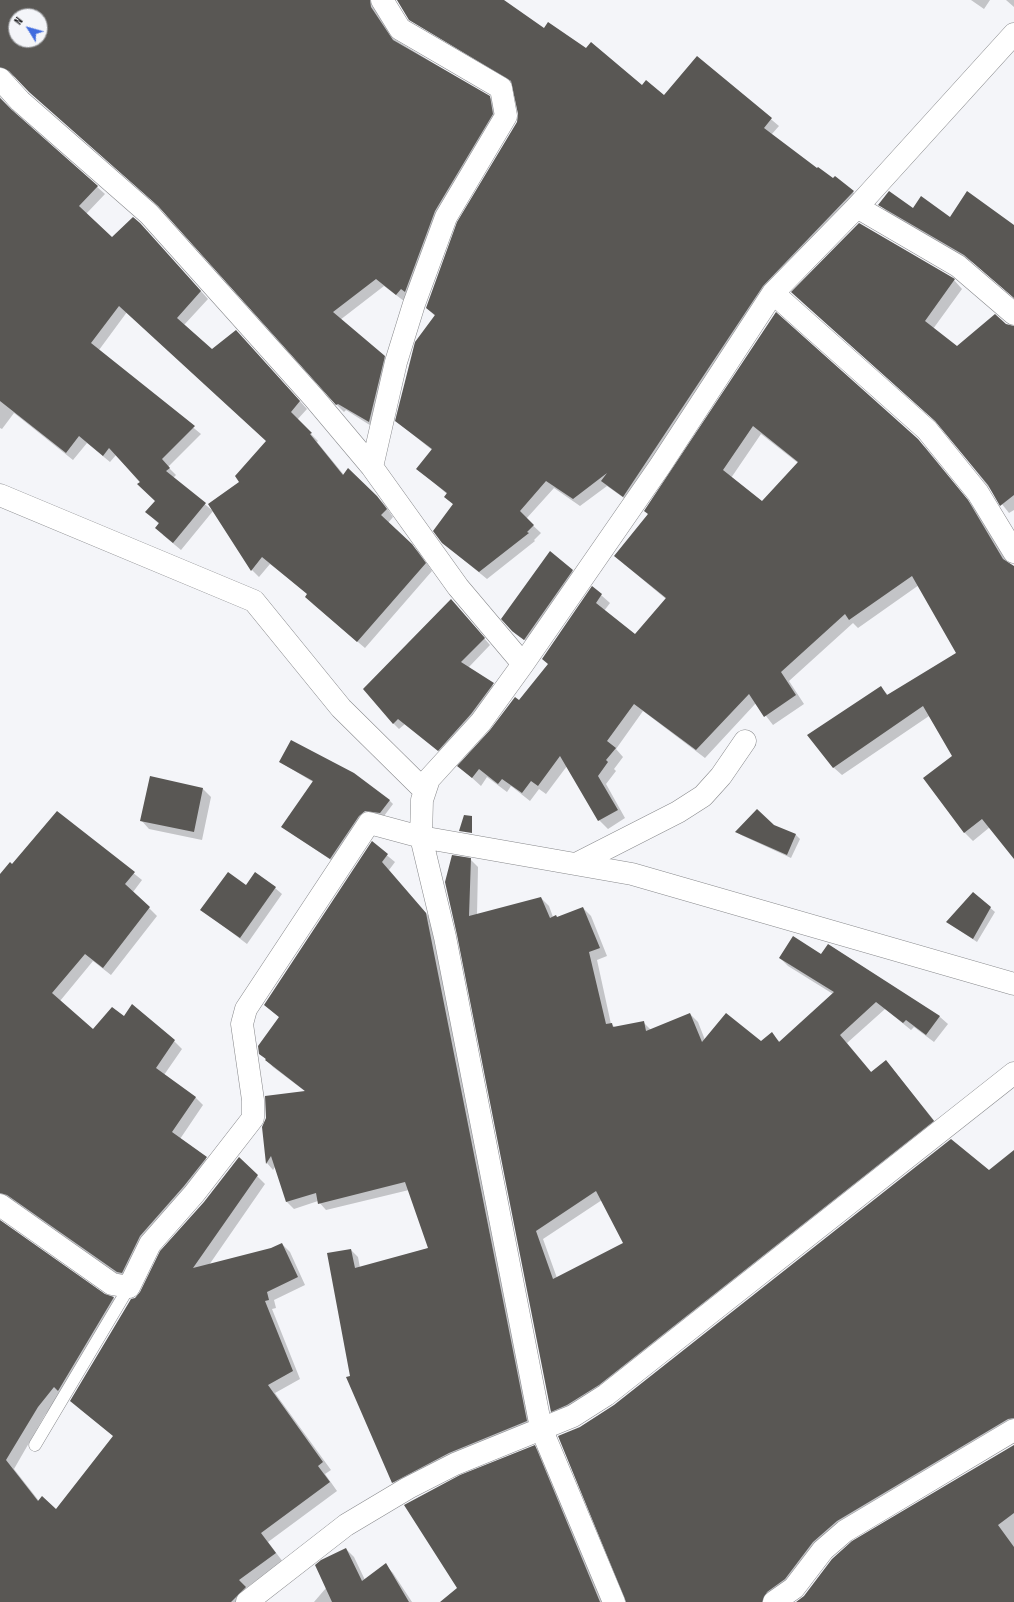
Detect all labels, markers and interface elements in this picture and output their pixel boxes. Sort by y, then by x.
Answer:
north arrow [8,8,48,48]
text: N [12,15,26,27]

